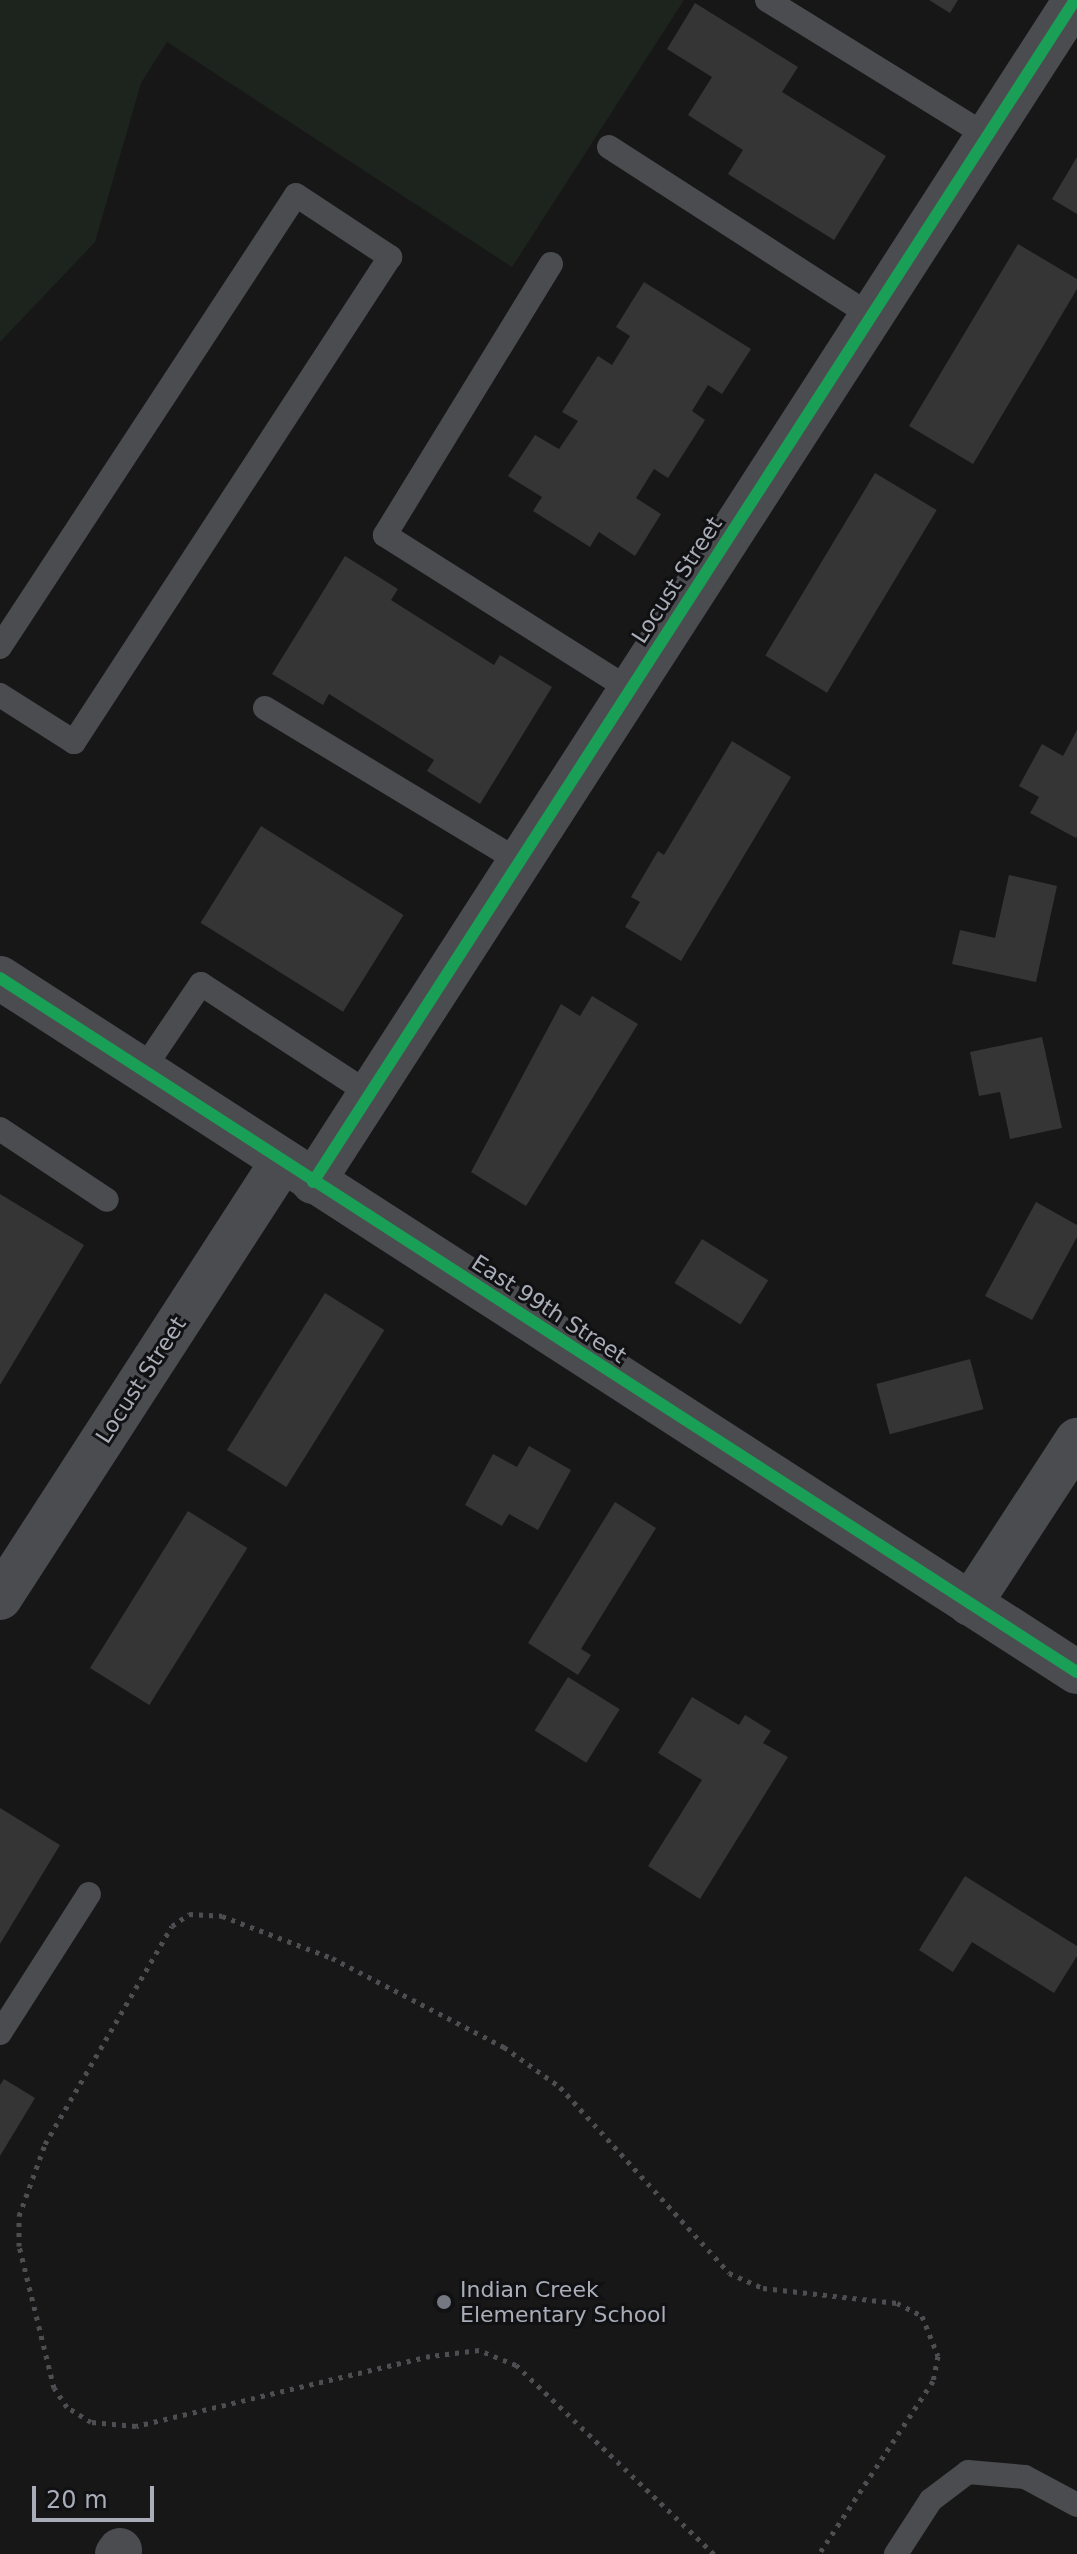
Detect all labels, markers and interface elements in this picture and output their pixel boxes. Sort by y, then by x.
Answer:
street label: Locust Street [626,512,728,648]
street label: East 99th Street [467,1249,631,1369]
street label: Locust Street [90,1312,192,1448]
place label: Indian Creek Elementary School [460,2276,667,2328]
marker: Indian Creek Elementary School [435,2293,453,2311]
scale bar [36,2470,158,2520]
text: 20 m [46,2486,108,2514]

